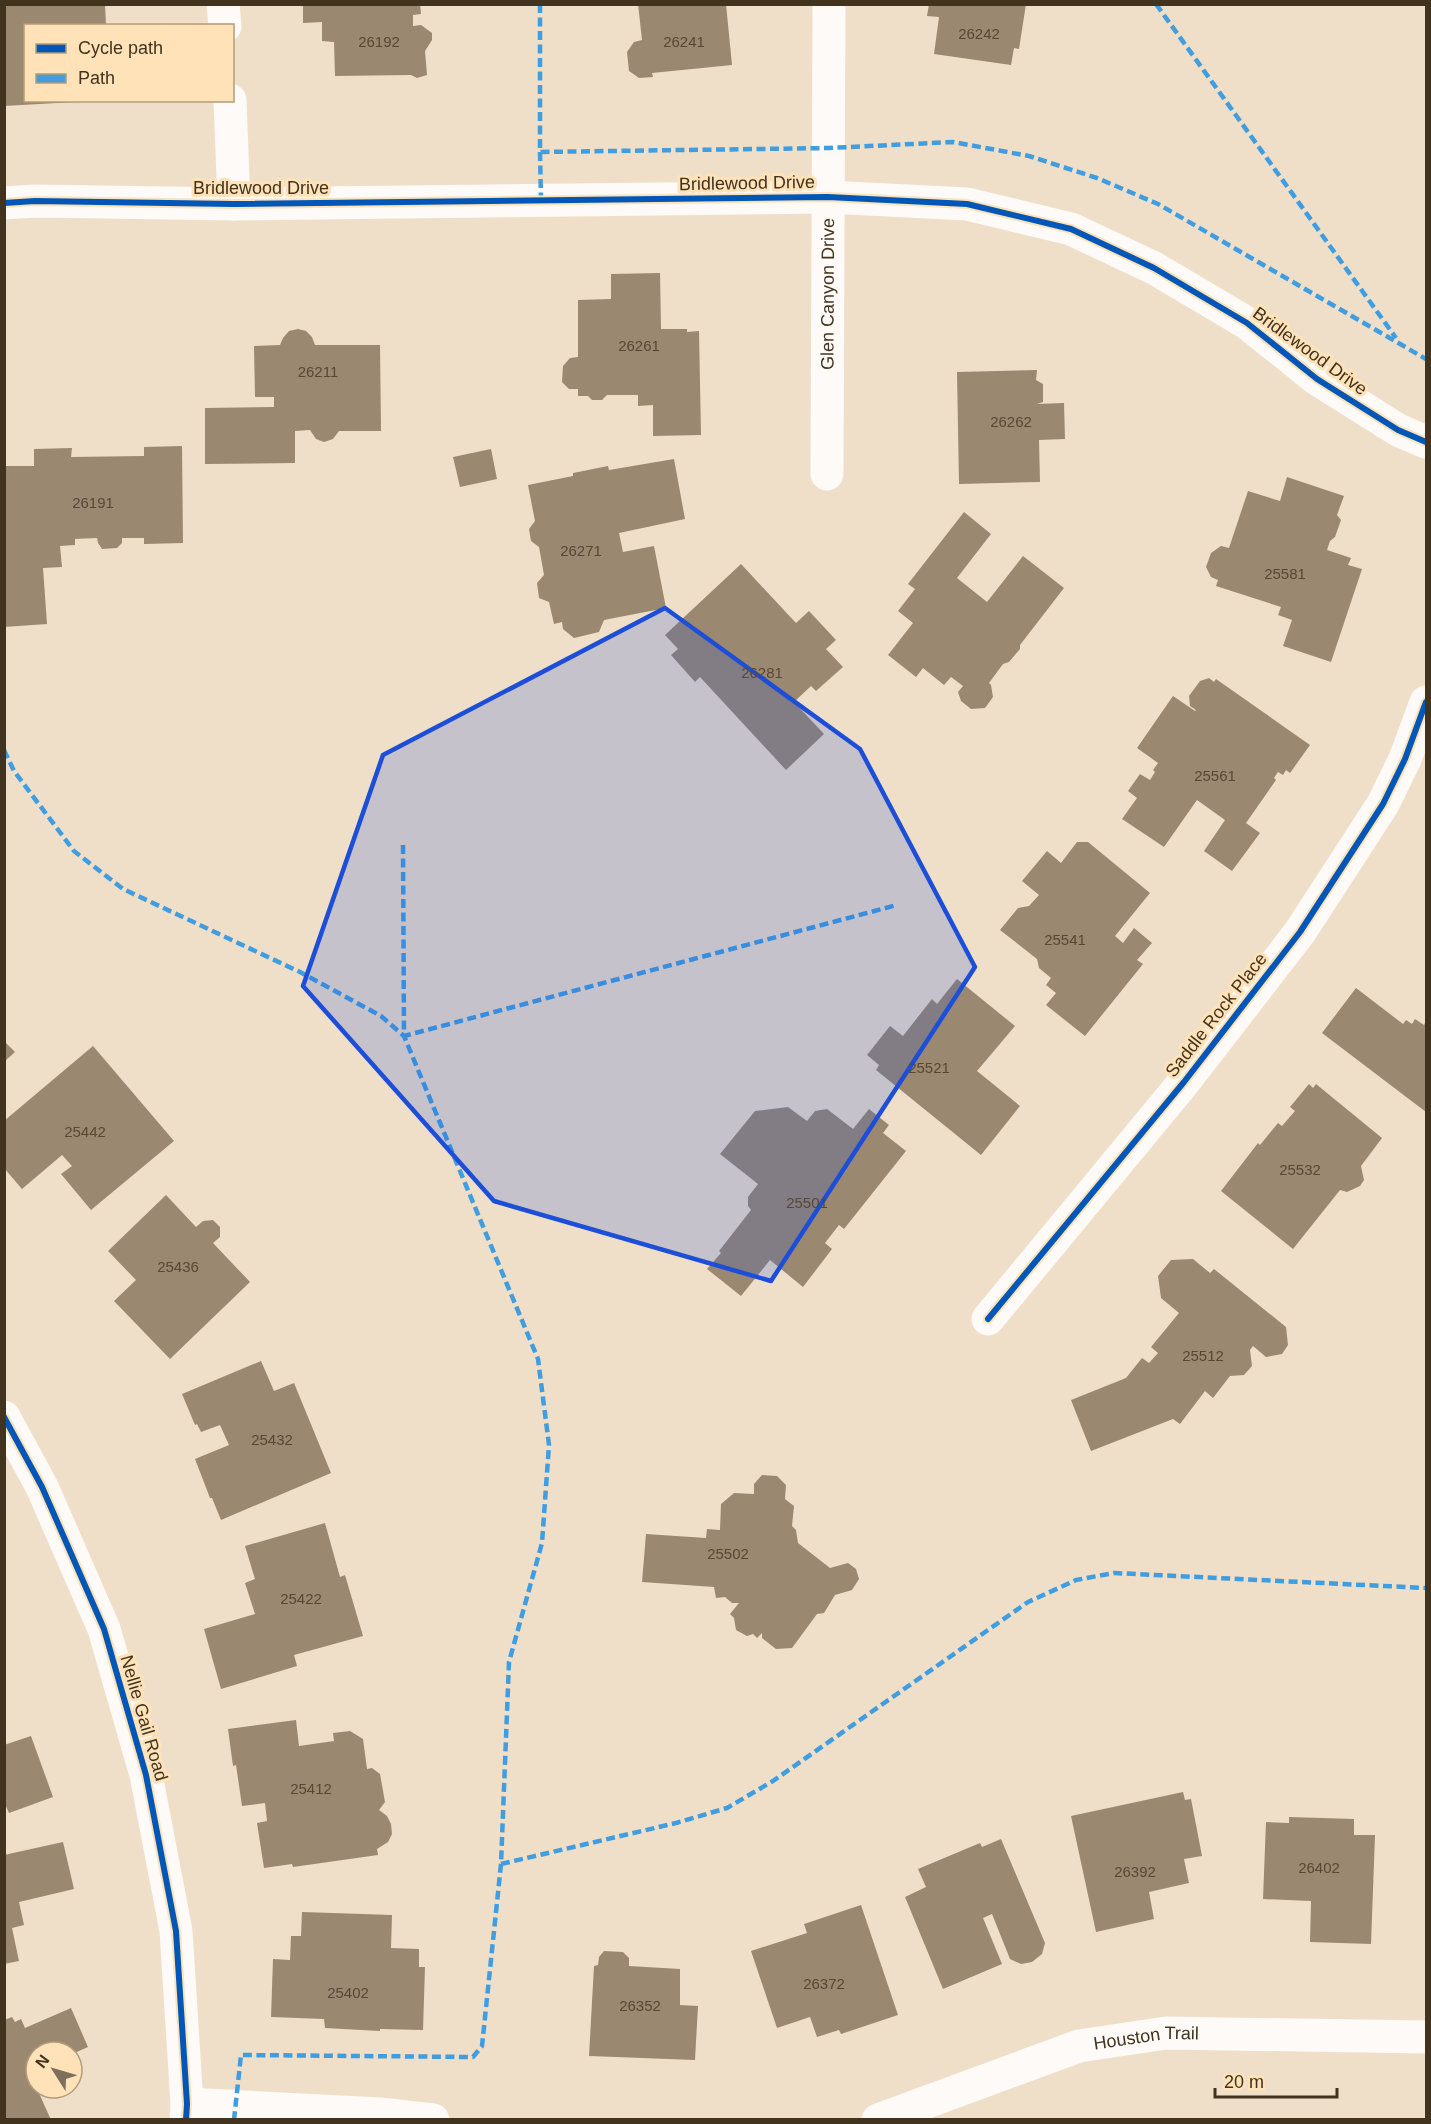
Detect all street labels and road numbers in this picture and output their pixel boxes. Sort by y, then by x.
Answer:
street label: Bridlewood Drive [679,172,815,194]
street label: Bridlewood Drive [193,178,329,198]
street label: Glen Canyon Drive [817,218,838,370]
street label: Bridlewood Drive [1249,303,1371,399]
street label: Saddle Rock Place [1161,949,1271,1081]
street label: Nellie Gail Road [116,1653,172,1783]
street label: Houston Trail [1092,2023,1199,2054]

